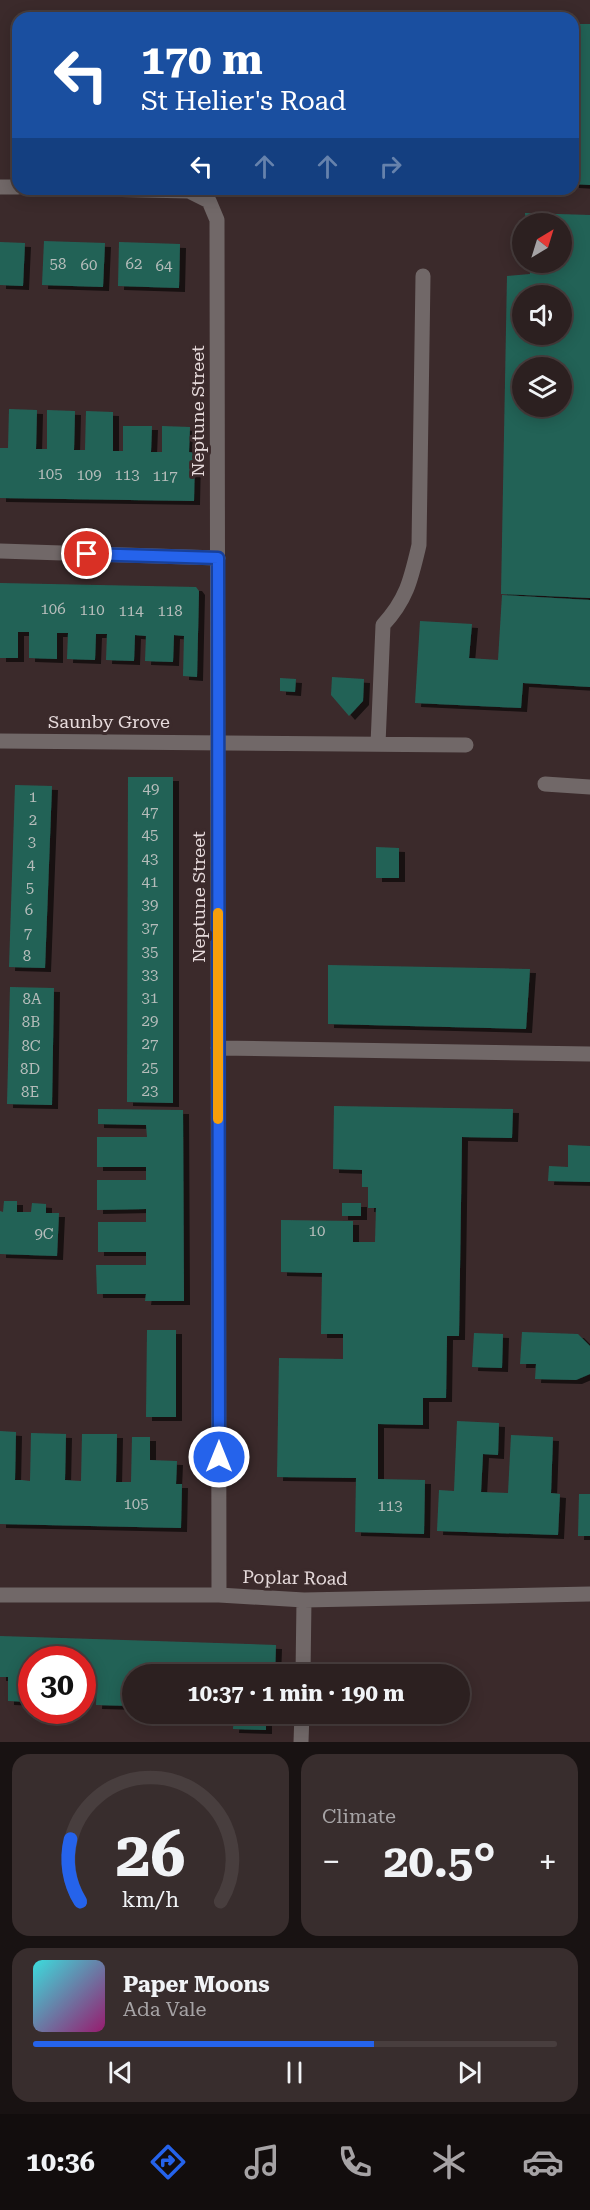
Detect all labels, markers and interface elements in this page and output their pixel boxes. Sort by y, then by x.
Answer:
text: 170 m [141,35,263,84]
icon: left [42,36,120,114]
text: St Helier's Road [141,85,346,117]
icon: left [185,150,218,183]
icon: ahead [248,150,281,183]
icon: ahead [311,150,344,183]
icon: right [374,150,407,183]
north arrow [512,213,572,273]
map controls [512,213,572,417]
house number: 58 [50,255,66,273]
house number: 62 [126,255,142,273]
house number: 60 [81,256,97,274]
house number: 64 [156,257,173,275]
button: sound [512,285,572,345]
street label: Neptune Street [187,345,208,477]
button: layers [512,357,572,417]
house number: 105 [37,465,63,483]
house number: 109 [76,466,102,484]
house number: 113 [114,466,140,484]
house number: 117 [152,467,178,485]
pin [61,528,112,579]
icon: arrive [70,537,103,570]
house number: 106 [40,600,66,618]
house number: 110 [79,601,105,619]
house number: 114 [118,602,144,620]
house number: 118 [157,602,183,620]
street label: Saunby Grove [48,711,170,732]
house number: 49 [143,780,159,798]
house number: 1 [29,788,37,806]
house number: 47 [142,803,158,821]
house number: 2 [29,811,37,829]
house number: 45 [142,826,158,844]
street label: Neptune Street [188,831,209,963]
house number: 3 [28,833,36,851]
house number: 43 [142,850,158,868]
house number: 4 [27,856,36,874]
house number: 41 [142,873,158,891]
house number: 5 [26,879,34,897]
house number: 39 [142,896,158,914]
house number: 6 [25,901,33,919]
house number: 37 [142,919,158,937]
house number: 7 [24,924,32,942]
house number: 35 [142,943,158,961]
house number: 8 [23,947,31,965]
house number: 33 [142,966,158,984]
house number: 31 [142,989,158,1007]
house number: 8A [23,990,42,1008]
house number: 29 [142,1012,158,1030]
house number: 8B [22,1013,40,1031]
house number: 27 [142,1035,158,1053]
house number: 8C [21,1037,41,1055]
house number: 25 [142,1059,158,1077]
house number: 8D [20,1060,40,1078]
house number: 23 [142,1082,158,1100]
house number: 8E [21,1083,39,1101]
house number: 10 [309,1222,325,1240]
house number: 9C [34,1225,54,1243]
position arrow [187,1425,251,1489]
house number: 105 [123,1495,149,1513]
house number: 113 [377,1497,403,1515]
street label: Poplar Road [242,1566,348,1589]
speed limit sign: 30 [18,1646,96,1724]
text: 10:37 · 1 min · 190 m [187,1681,405,1706]
text: Climate [322,1804,396,1828]
text: 26 [116,1818,185,1891]
text: 20.5° [383,1835,496,1888]
text: − [322,1842,340,1881]
text: + [539,1842,557,1881]
text: km/h [122,1887,179,1912]
text: Paper Moons [123,1972,270,1997]
text: Ada Vale [123,1997,206,2021]
icon: previous [104,2056,137,2089]
icon: pause [278,2056,311,2089]
icon: next [453,2056,486,2089]
icon: directions [147,2141,189,2183]
icon: music [241,2141,283,2183]
icon: phone [334,2141,376,2183]
icon: climate [428,2141,470,2183]
icon: car [522,2141,564,2183]
text: 10:36 [26,2146,95,2178]

